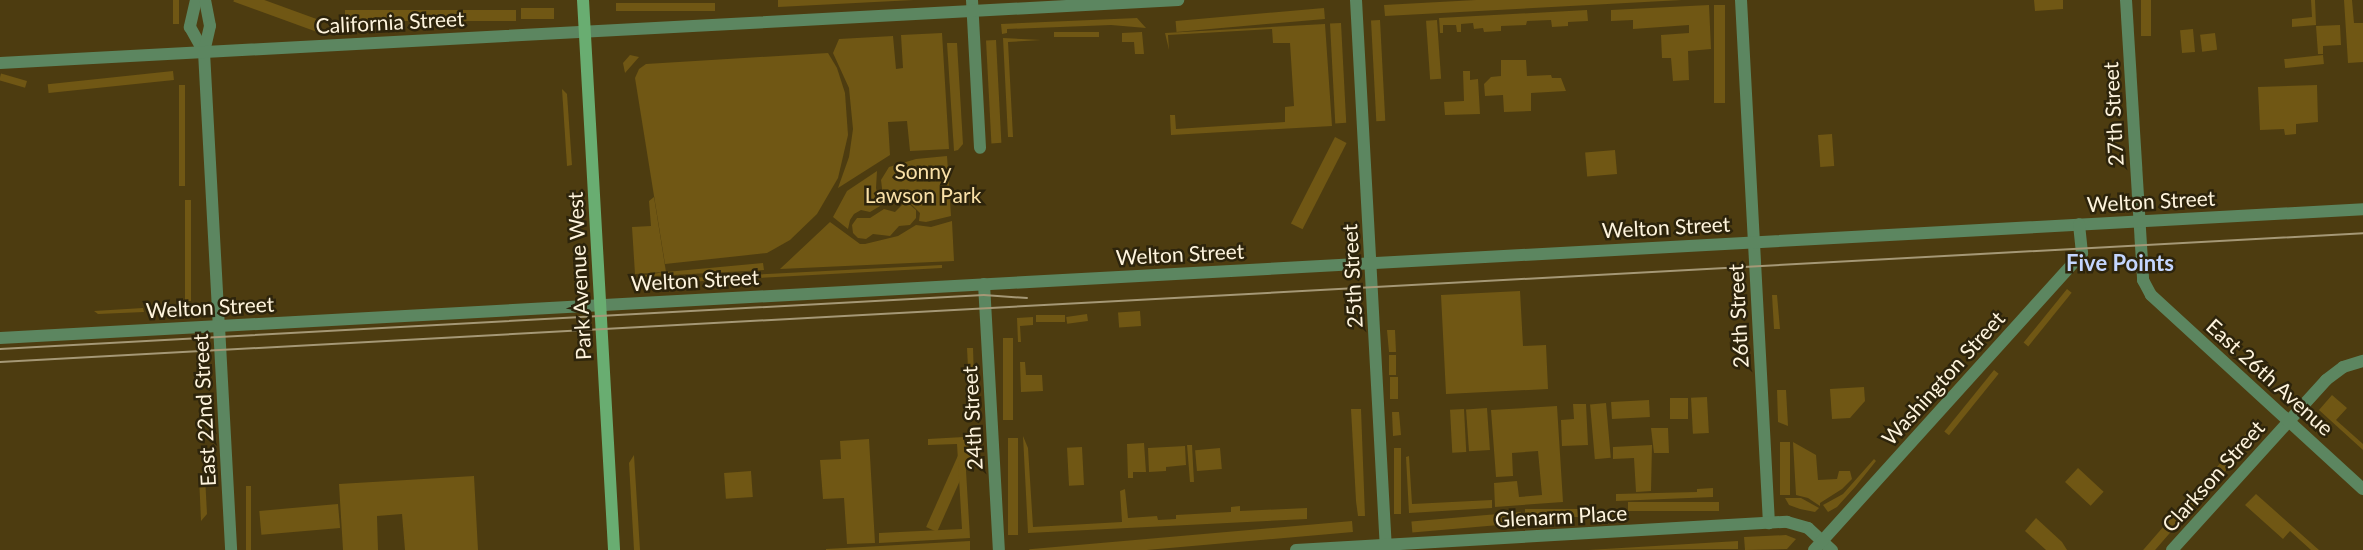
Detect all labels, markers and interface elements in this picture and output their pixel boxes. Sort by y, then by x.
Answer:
street label: California Street [315,6,465,38]
street label: 27th Street [2098,61,2128,167]
park label: Sonny Lawson Park [865,158,981,208]
street label: Welton Street [2086,185,2216,217]
street label: Park Avenue West [562,191,596,361]
street label: Welton Street [1601,211,1731,243]
street label: 25th Street [1337,223,1367,329]
street label: Welton Street [1115,238,1245,270]
district label: Five Points [2066,250,2174,276]
street label: 26th Street [1723,263,1753,369]
street label: Welton Street [630,264,760,296]
street label: Welton Street [145,291,275,323]
street label: Washington Street [1876,306,2010,450]
street label: East 26th Avenue [2201,313,2339,441]
street label: East 22nd Street [187,333,221,487]
street label: 24th Street [957,365,987,471]
street label: Clarkson Street [2156,415,2270,537]
street label: Glenarm Place [1494,500,1628,532]

